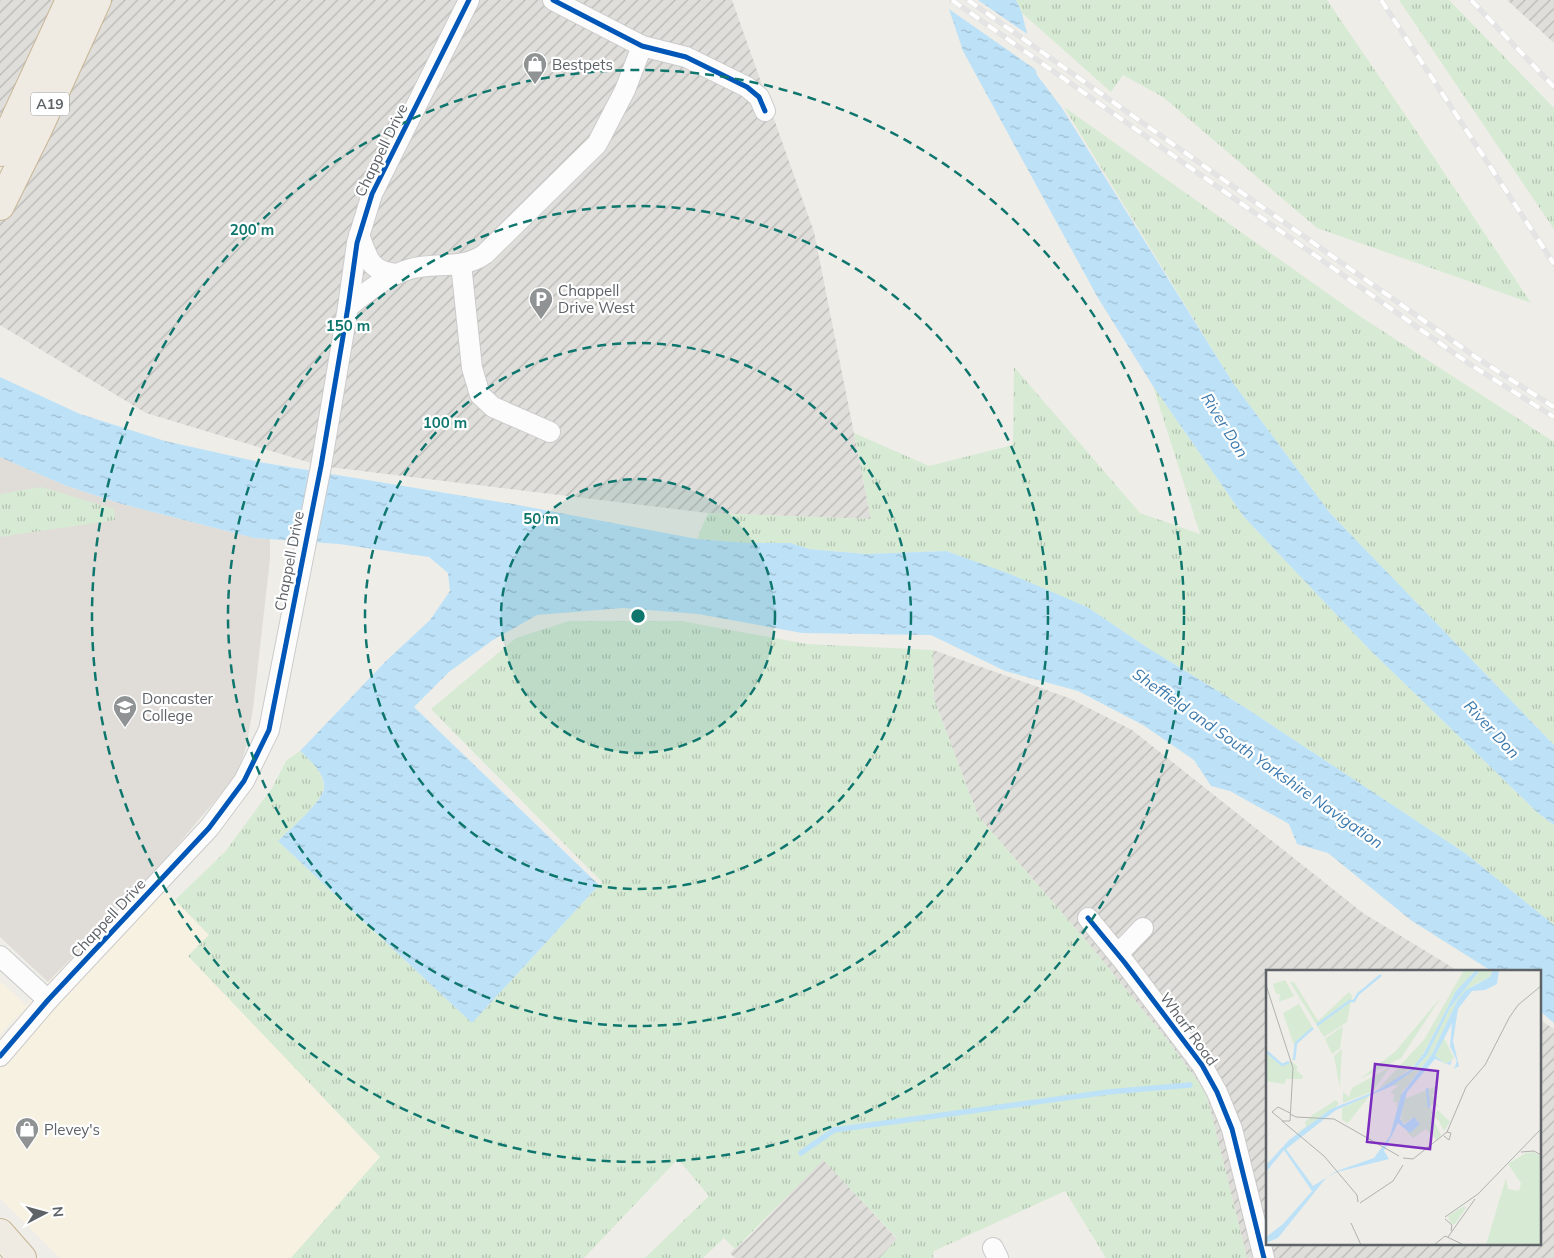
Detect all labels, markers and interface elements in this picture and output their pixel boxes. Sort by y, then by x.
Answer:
shop icon: Bestpets [522,51,548,85]
place label: Bestpets [552,55,613,74]
road number: A19 [31,92,69,116]
street label: Chappell Drive [350,100,412,200]
text: 200 m [230,220,274,239]
place label: Chappell Drive West [558,281,635,317]
parking icon: Chappell Drive West [528,286,554,320]
text: 150 m [326,316,370,335]
water label: River Don [1197,389,1253,461]
text: 100 m [423,413,467,432]
street label: Chappell Drive [270,509,308,613]
text: 50 m [523,509,559,528]
centre of rings [629,607,647,625]
water label: Sheffield and South Yorkshire Navigation [1129,663,1387,853]
place label: Doncaster College [142,689,214,725]
school or university icon: Doncaster College [112,694,138,728]
water label: River Don [1460,696,1524,762]
street label: Chappell Drive [66,874,150,962]
inset map [1266,970,1542,1246]
street label: Wharf Road [1156,989,1222,1069]
shop icon: Plevey's [14,1116,40,1150]
place label: Plevey's [44,1120,100,1139]
north arrow [20,1188,70,1238]
text: N [48,1205,67,1218]

